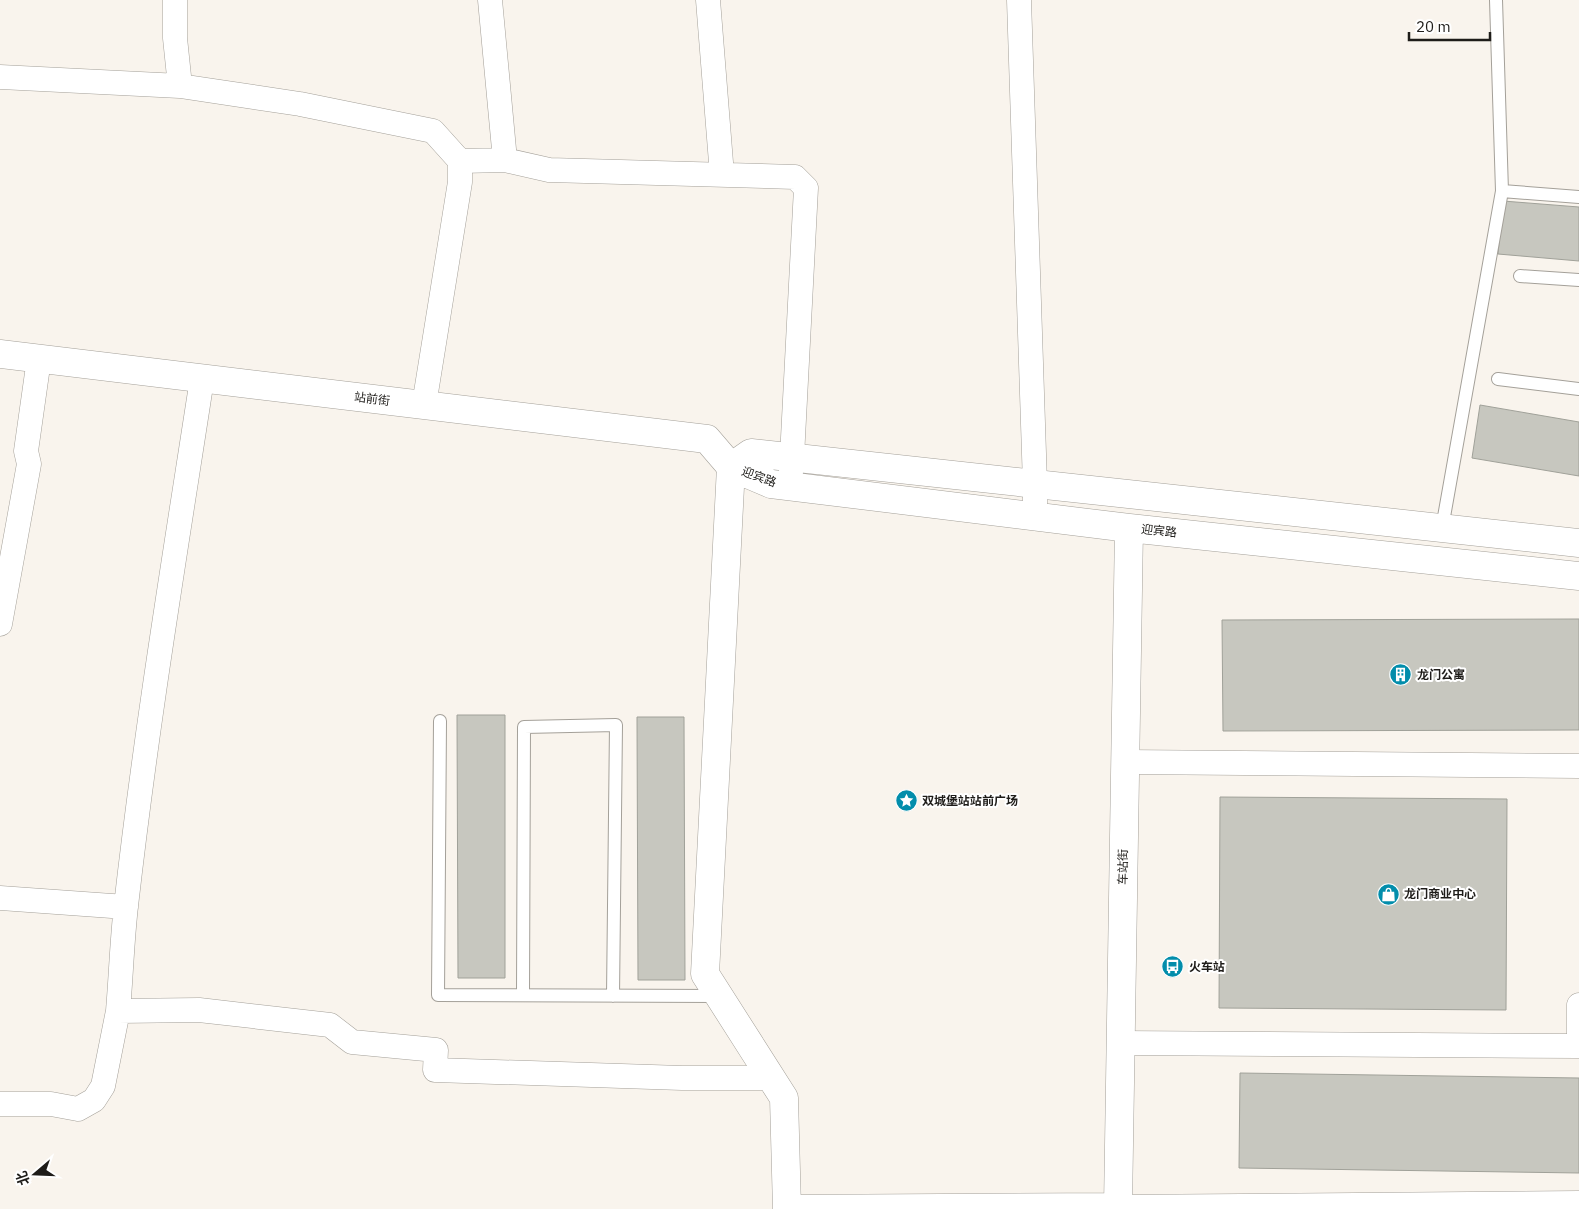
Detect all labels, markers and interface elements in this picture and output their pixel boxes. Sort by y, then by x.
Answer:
scale bar [1409,10,1490,42]
text: 20 m [1416,17,1451,36]
street label: 站前街 [353,389,391,408]
street label: 迎宾路 [740,463,779,490]
street label: 迎宾路 [1140,521,1178,540]
building icon: 龙门公寓 [1389,663,1413,687]
place label: 龙门公寓 [1417,667,1465,682]
place icon: 双城堡站站前广场 [894,789,918,813]
place label: 双城堡站站前广场 [922,793,1018,808]
street label: 车站街 [1115,849,1130,885]
shop icon: 龙门商业中心 [1376,882,1400,906]
place label: 龙门商业中心 [1404,886,1476,901]
bus stop icon: 火车站 [1161,955,1185,979]
place label: 火车站 [1189,959,1225,974]
north arrow [10,1149,60,1199]
text: 北 [12,1169,33,1188]

